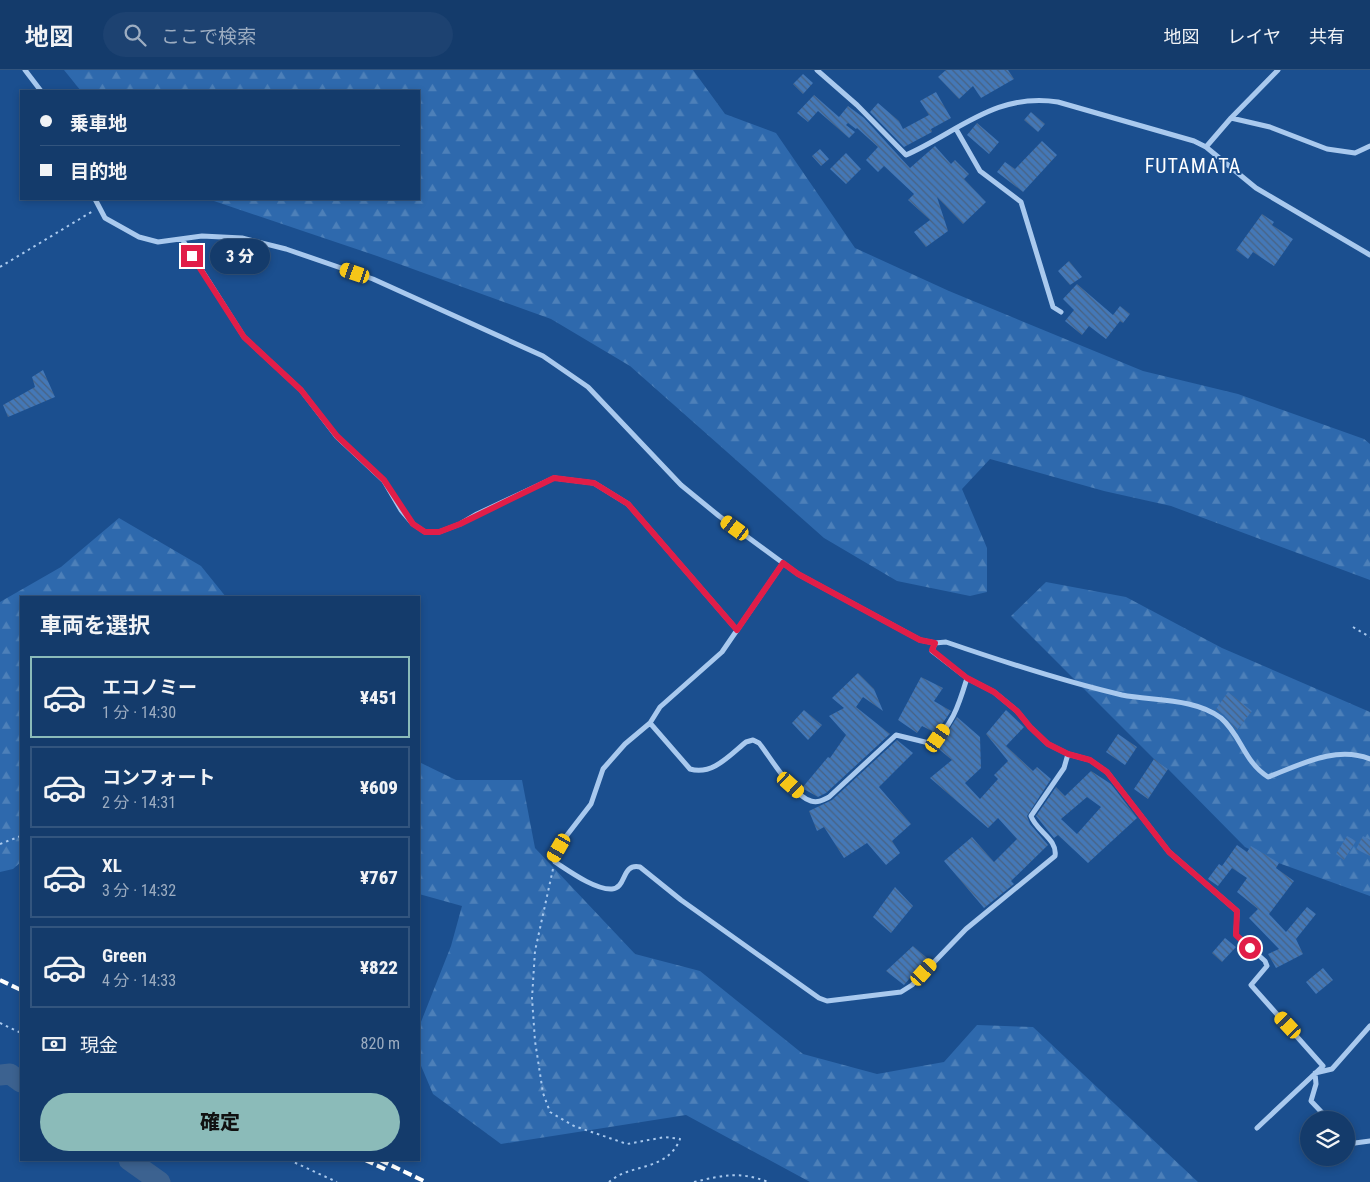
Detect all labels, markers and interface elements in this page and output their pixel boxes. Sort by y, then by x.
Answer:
search box [103,12,453,57]
icon: search [121,21,149,49]
text: 地図 [25,23,73,51]
text: ここで検索 [161,25,256,48]
text: 地図 [1164,26,1200,47]
text: レイヤ [1228,26,1281,47]
text: 共有 [1309,26,1345,47]
text: 乗車地 [70,112,127,135]
district label: FUTAMATA [1145,154,1241,178]
text: 目的地 [70,160,127,183]
callout: 3 分 [210,238,270,274]
route end [181,245,203,267]
text: 3 分 [226,247,254,266]
car [338,261,371,285]
car [718,513,751,543]
text: 車両を選択 [40,613,150,638]
icon: car [42,675,87,720]
text: エコノミー [102,676,197,699]
text: ¥451 [360,686,398,709]
text: 1 分 · 14:30 [102,703,176,722]
car [923,721,952,755]
icon: car [42,765,87,810]
text: コンフォート [102,766,215,789]
car [774,769,807,801]
text: ¥609 [360,776,398,799]
text: 2 分 · 14:31 [102,793,176,812]
car [545,831,572,865]
text: XL [102,854,122,877]
icon: car [42,855,87,900]
text: ¥767 [360,866,398,889]
text: 3 分 · 14:32 [102,881,176,900]
route start [1239,937,1261,959]
text: Green [102,944,147,967]
icon: car [42,945,87,990]
text: ¥822 [360,956,398,979]
car [908,956,939,988]
text: 4 分 · 14:33 [102,971,176,990]
car [1272,1009,1303,1041]
icon: cash [40,1030,68,1058]
text: 現金 [80,1034,118,1057]
text: 820 m [361,1034,400,1053]
button: 確定 [40,1093,400,1151]
map controls [1300,1111,1355,1166]
button: layers [1300,1111,1355,1166]

